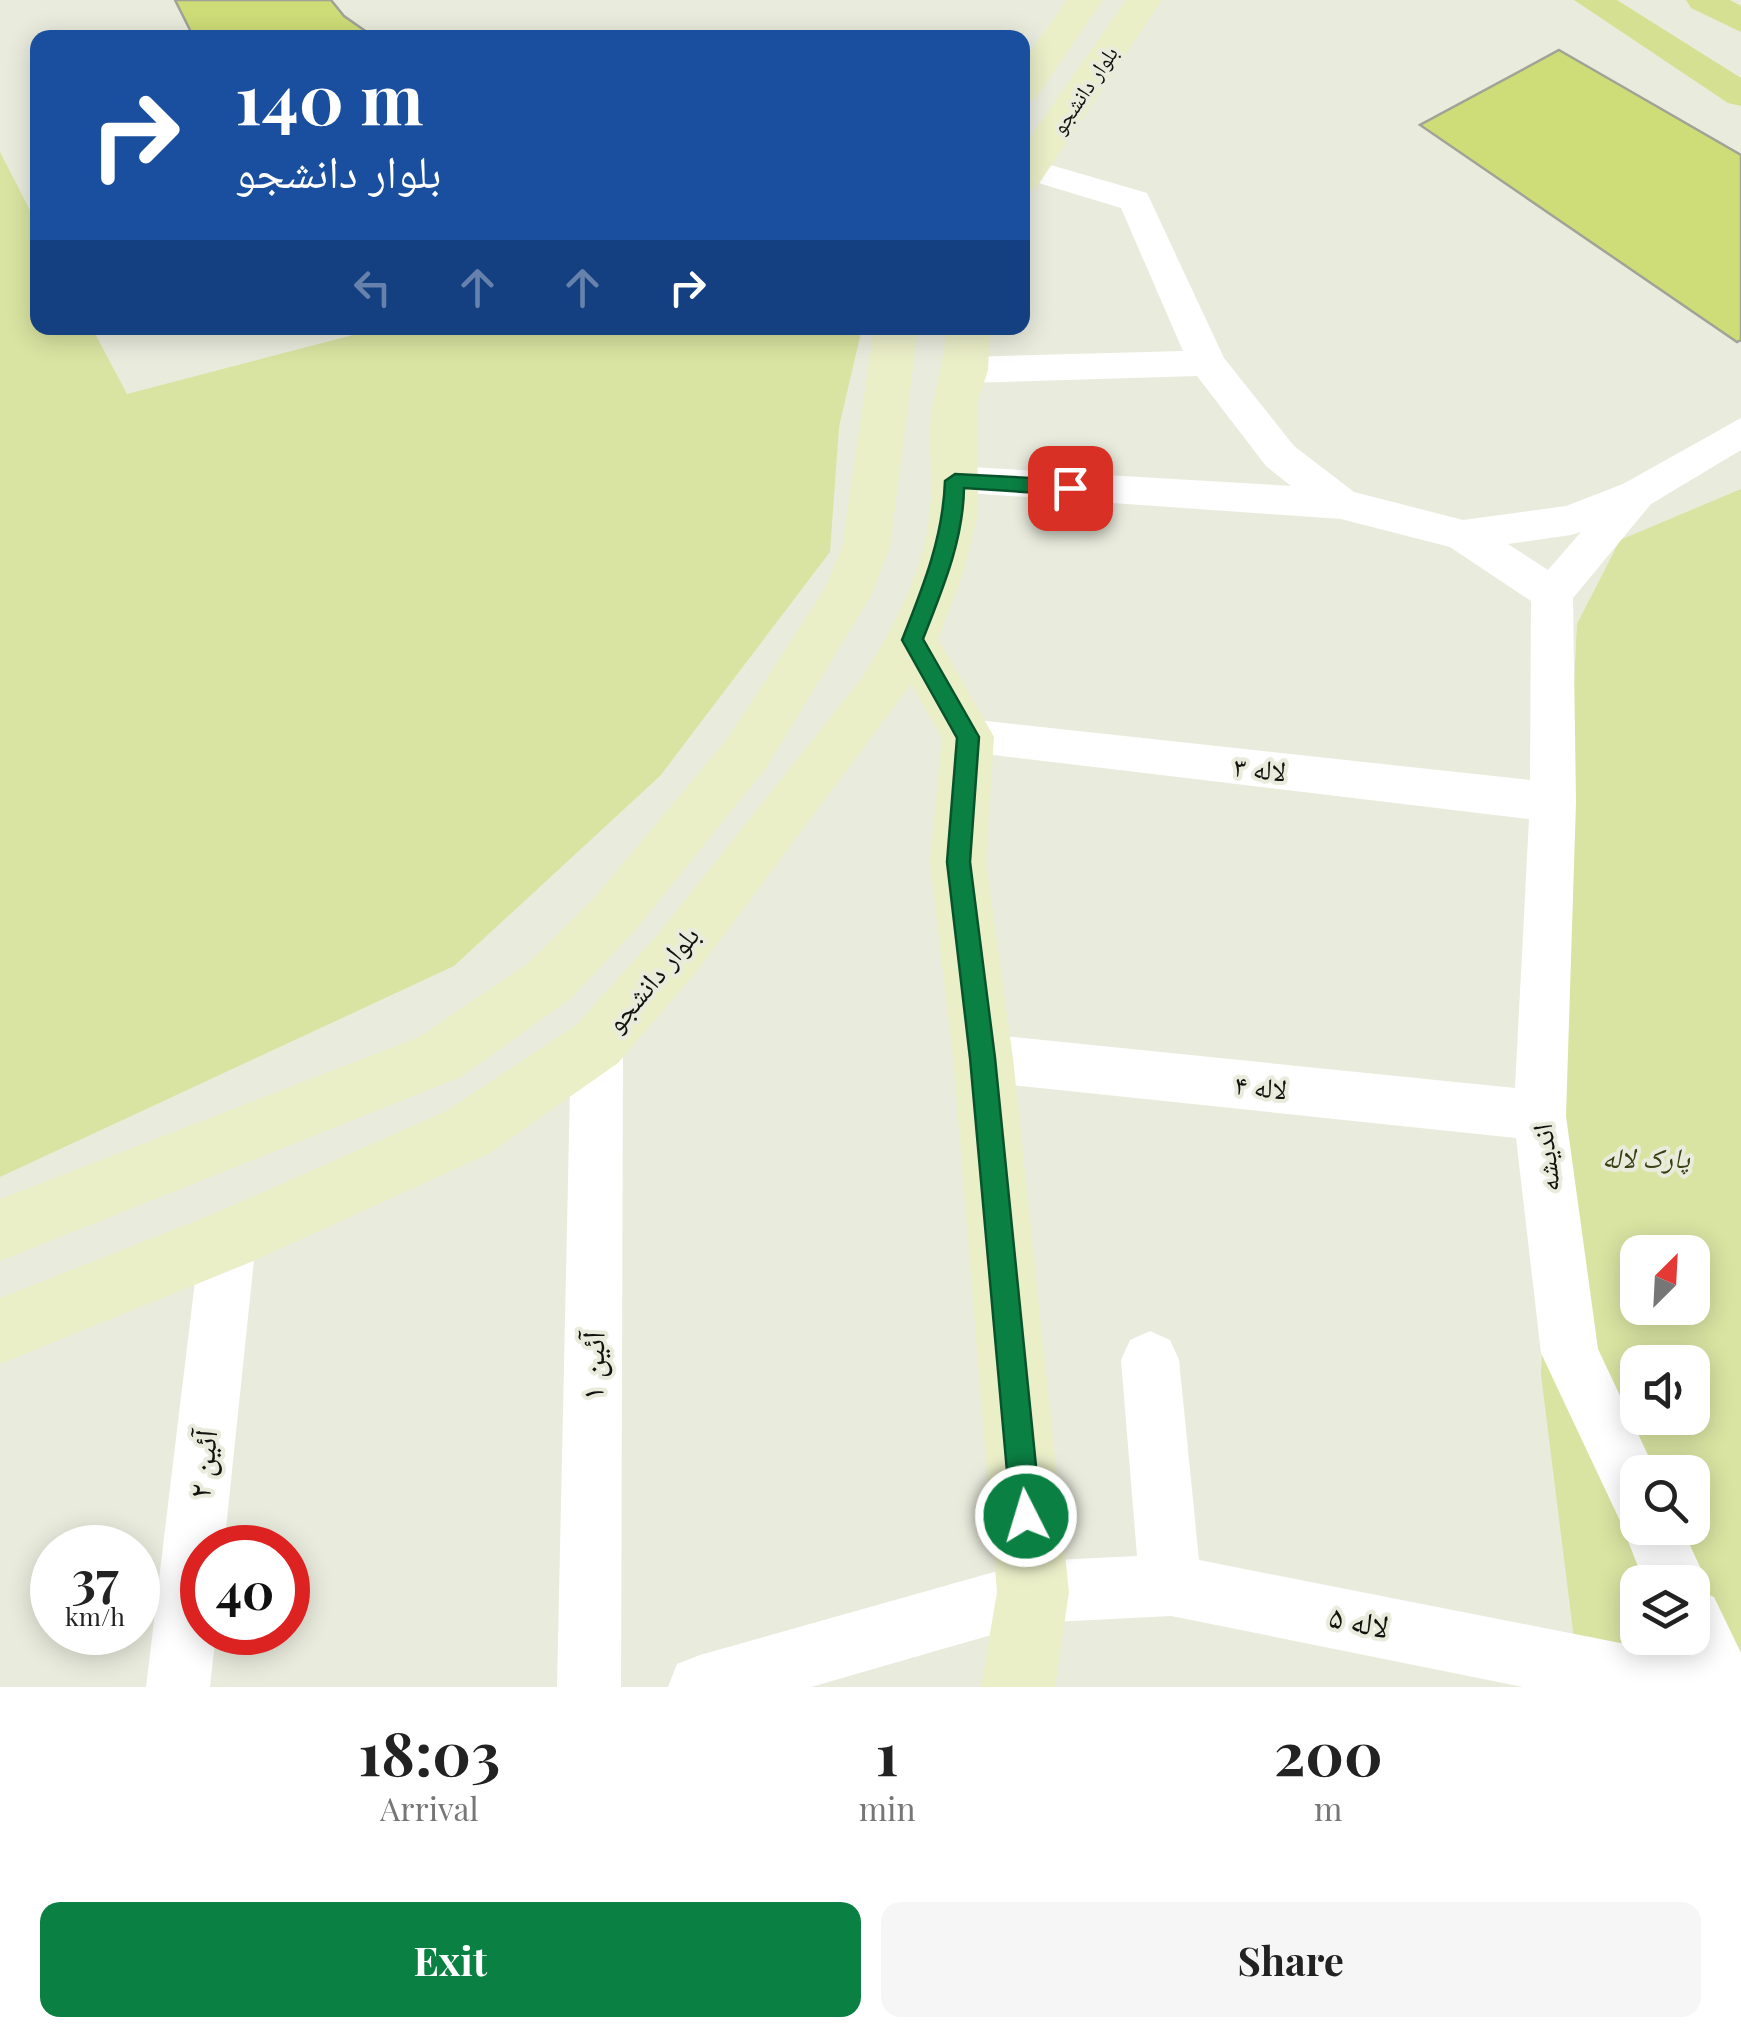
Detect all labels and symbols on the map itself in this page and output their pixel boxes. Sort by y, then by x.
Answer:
street label: بلوار دانشجو [1043,39,1124,140]
pin [1028,446,1113,531]
street label: لاله ۳ [1232,746,1288,789]
street label: بلوار دانشجو [595,917,706,1039]
street label: لاله ۴ [1233,1064,1289,1107]
street label: اندیشه [1522,1122,1567,1194]
park label: پارک لاله [1602,1138,1690,1175]
north arrow [1620,1235,1710,1325]
street label: آئین ۱ [568,1330,614,1401]
street label: آئین ۲ [176,1426,227,1500]
position arrow [974,1464,1078,1568]
speed limit sign: 40 [180,1525,310,1655]
street label: لاله ۵ [1326,1593,1393,1646]

